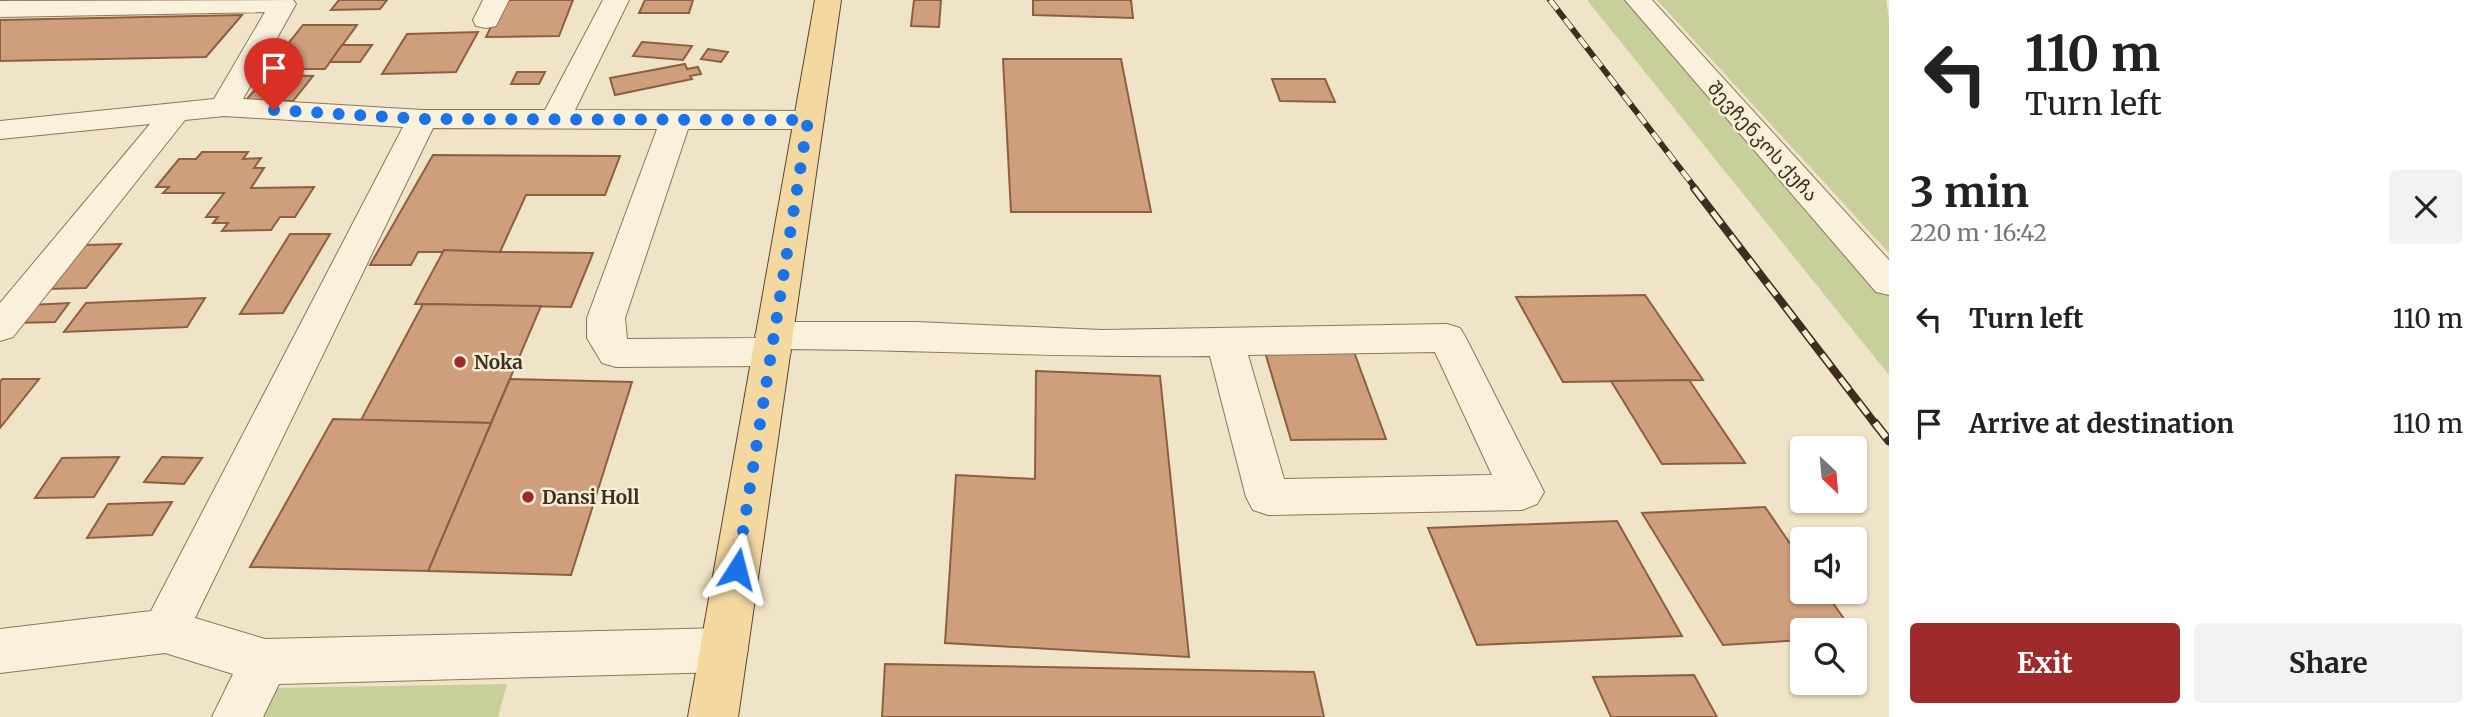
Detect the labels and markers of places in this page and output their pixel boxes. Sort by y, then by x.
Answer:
pin [244,38,304,110]
place label: Noka [474,350,523,374]
marker: Noka [452,354,468,370]
place label: Dansi Holl [542,485,639,509]
marker: Dansi Holl [520,489,536,505]

